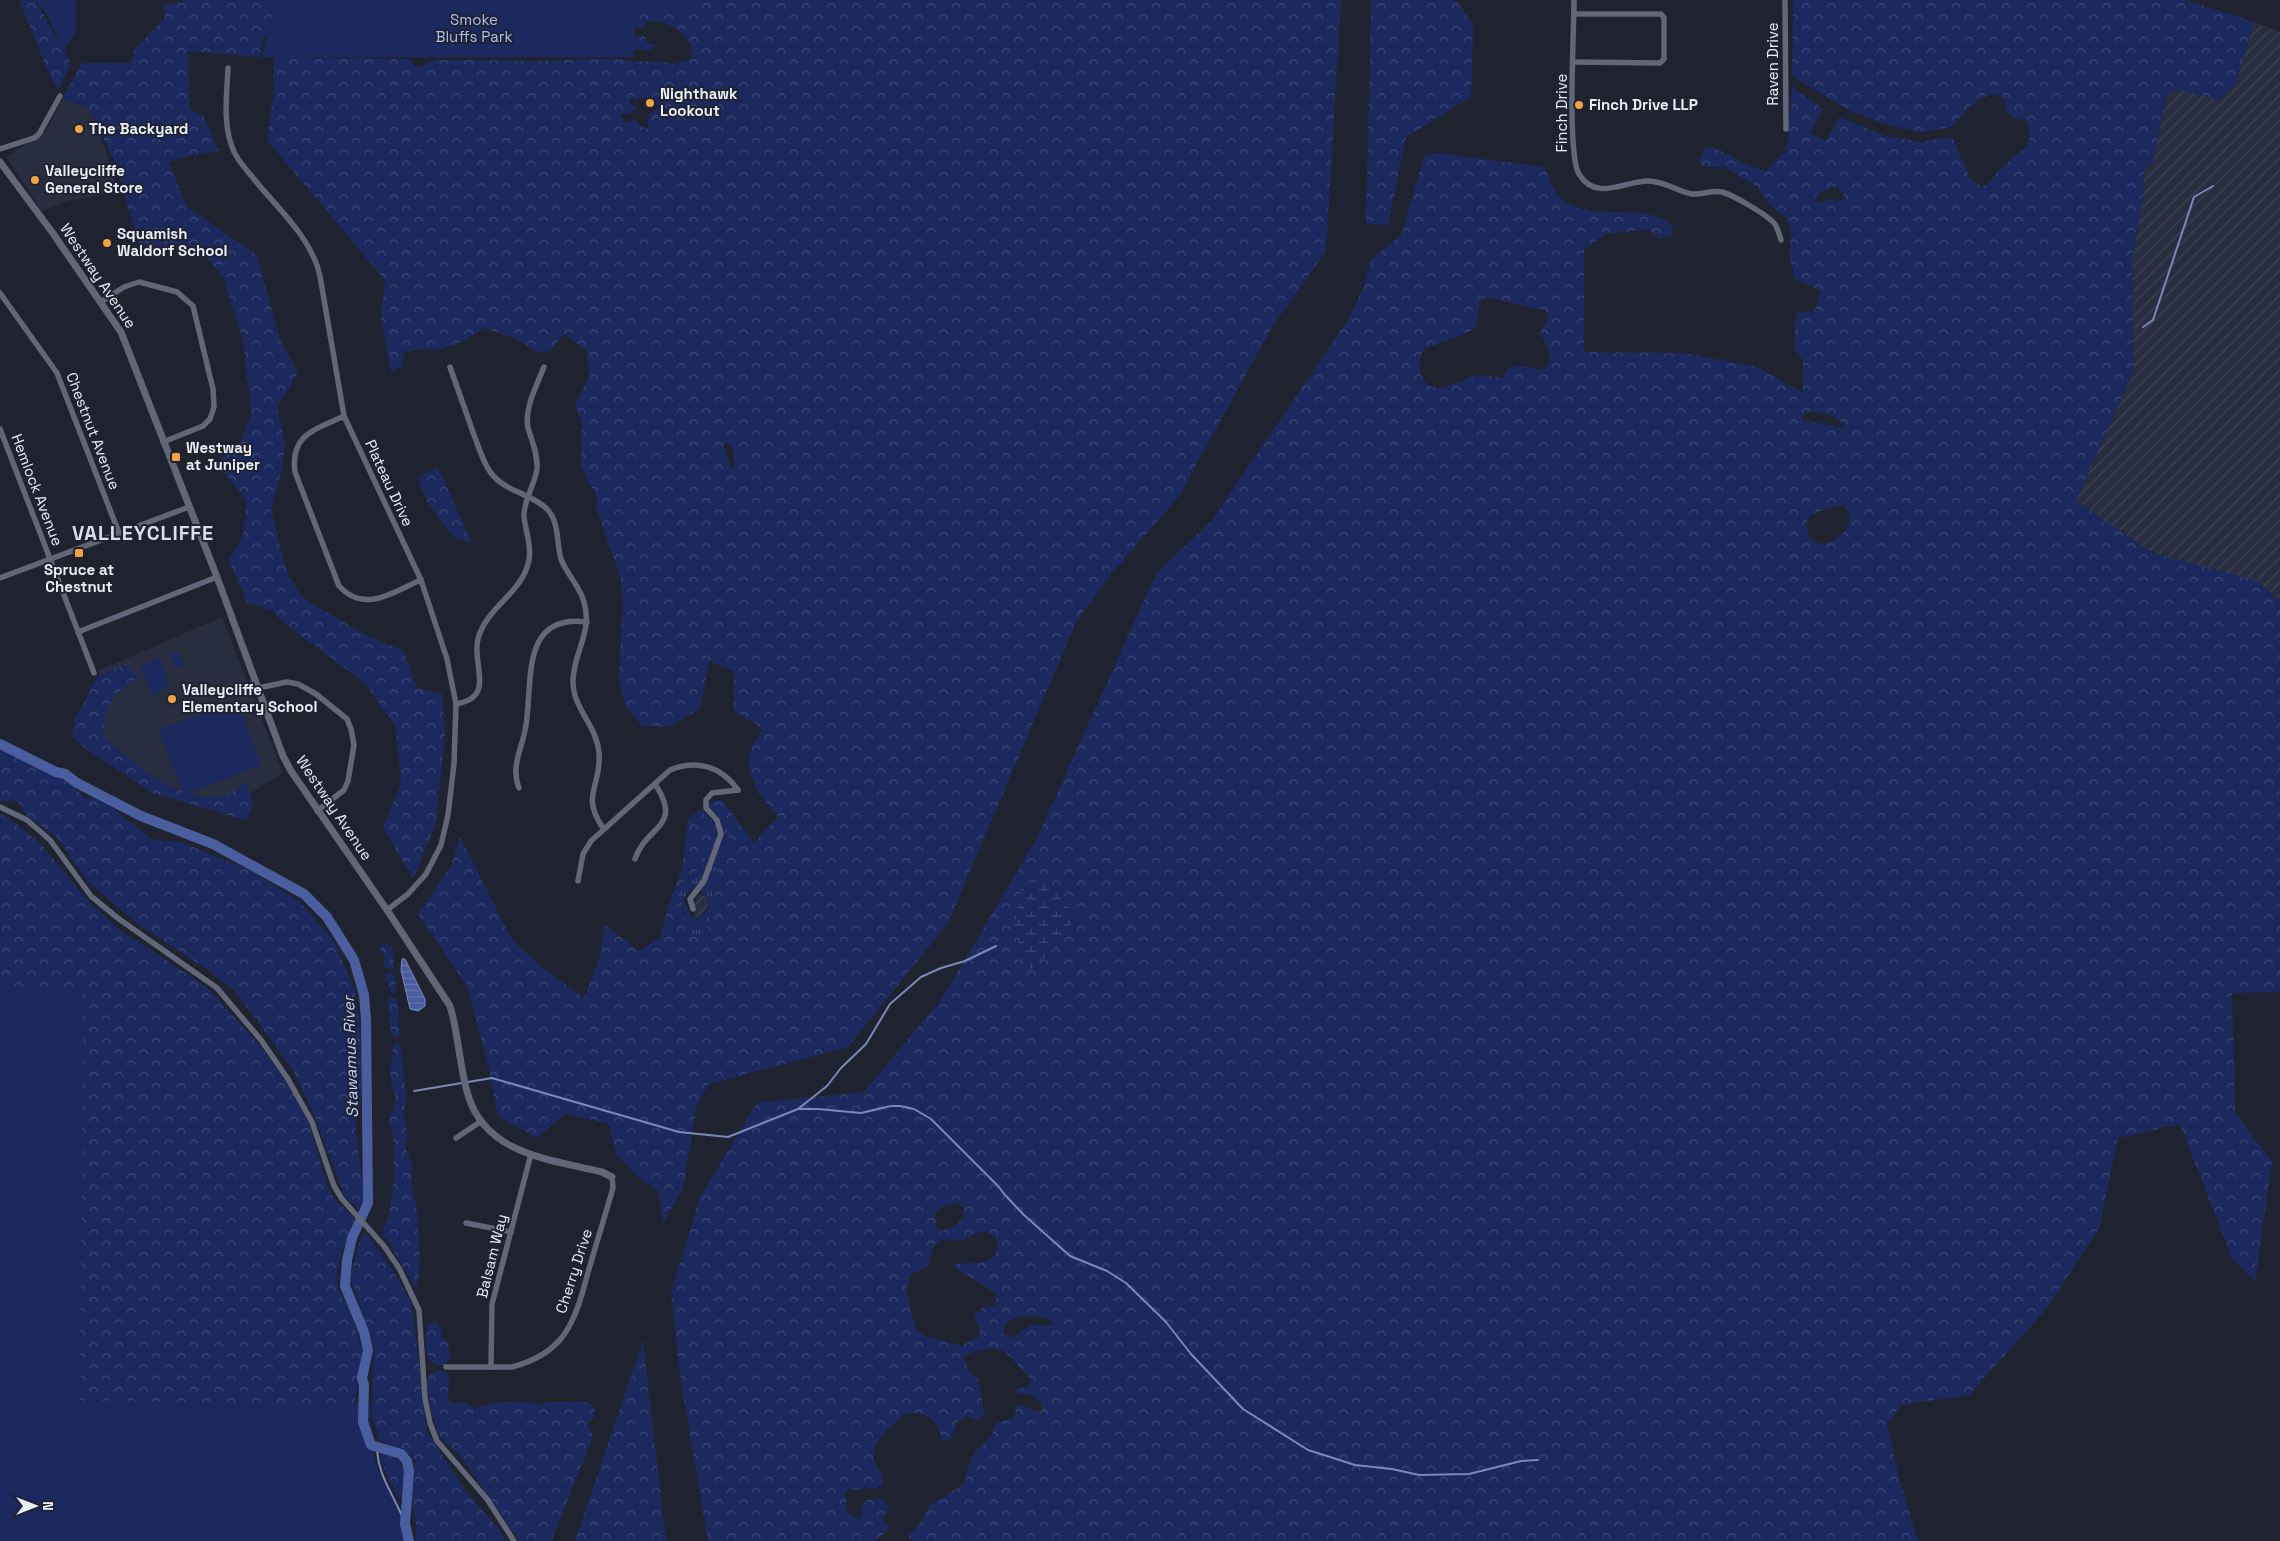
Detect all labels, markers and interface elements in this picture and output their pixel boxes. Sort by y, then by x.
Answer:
park label: Smoke Bluffs Park [435,10,513,46]
street label: Raven Drive [1763,22,1782,106]
street label: Finch Drive [1552,73,1571,152]
place label: Nighthawk Lookout [660,84,738,120]
place label: Finch Drive LLP [1589,95,1698,114]
marker: Nighthawk Lookout [644,97,656,109]
marker: Finch Drive LLP [1573,99,1585,111]
place label: The Backyard [89,119,188,138]
marker: The Backyard [73,123,85,135]
place label: Valleycliffe General Store [45,161,143,197]
marker: Valleycliffe General Store [29,174,41,186]
street label: Westway Avenue [56,220,141,332]
place label: Squamish Waldorf School [117,224,228,260]
marker: Squamish Waldorf School [101,237,113,249]
street label: Chestnut Avenue [62,369,125,492]
street label: Hemlock Avenue [7,431,68,549]
street label: Plateau Drive [361,436,418,529]
place label: Westway at Juniper [186,438,260,474]
marker: Westway at Juniper [170,451,182,463]
district label: VALLEYCLIFFE [72,520,214,546]
marker: Spruce at Chestnut [73,547,85,559]
place label: Spruce at Chestnut [44,560,114,596]
place label: Valleycliffe Elementary School [182,680,317,716]
marker: Valleycliffe Elementary School [166,693,178,705]
street label: Westway Avenue [292,752,377,864]
water label: Stawamus River [338,994,363,1118]
street label: Balsam Way [472,1212,511,1300]
street label: Cherry Drive [551,1226,596,1316]
north arrow [10,1481,60,1531]
text: N [39,1501,57,1511]

